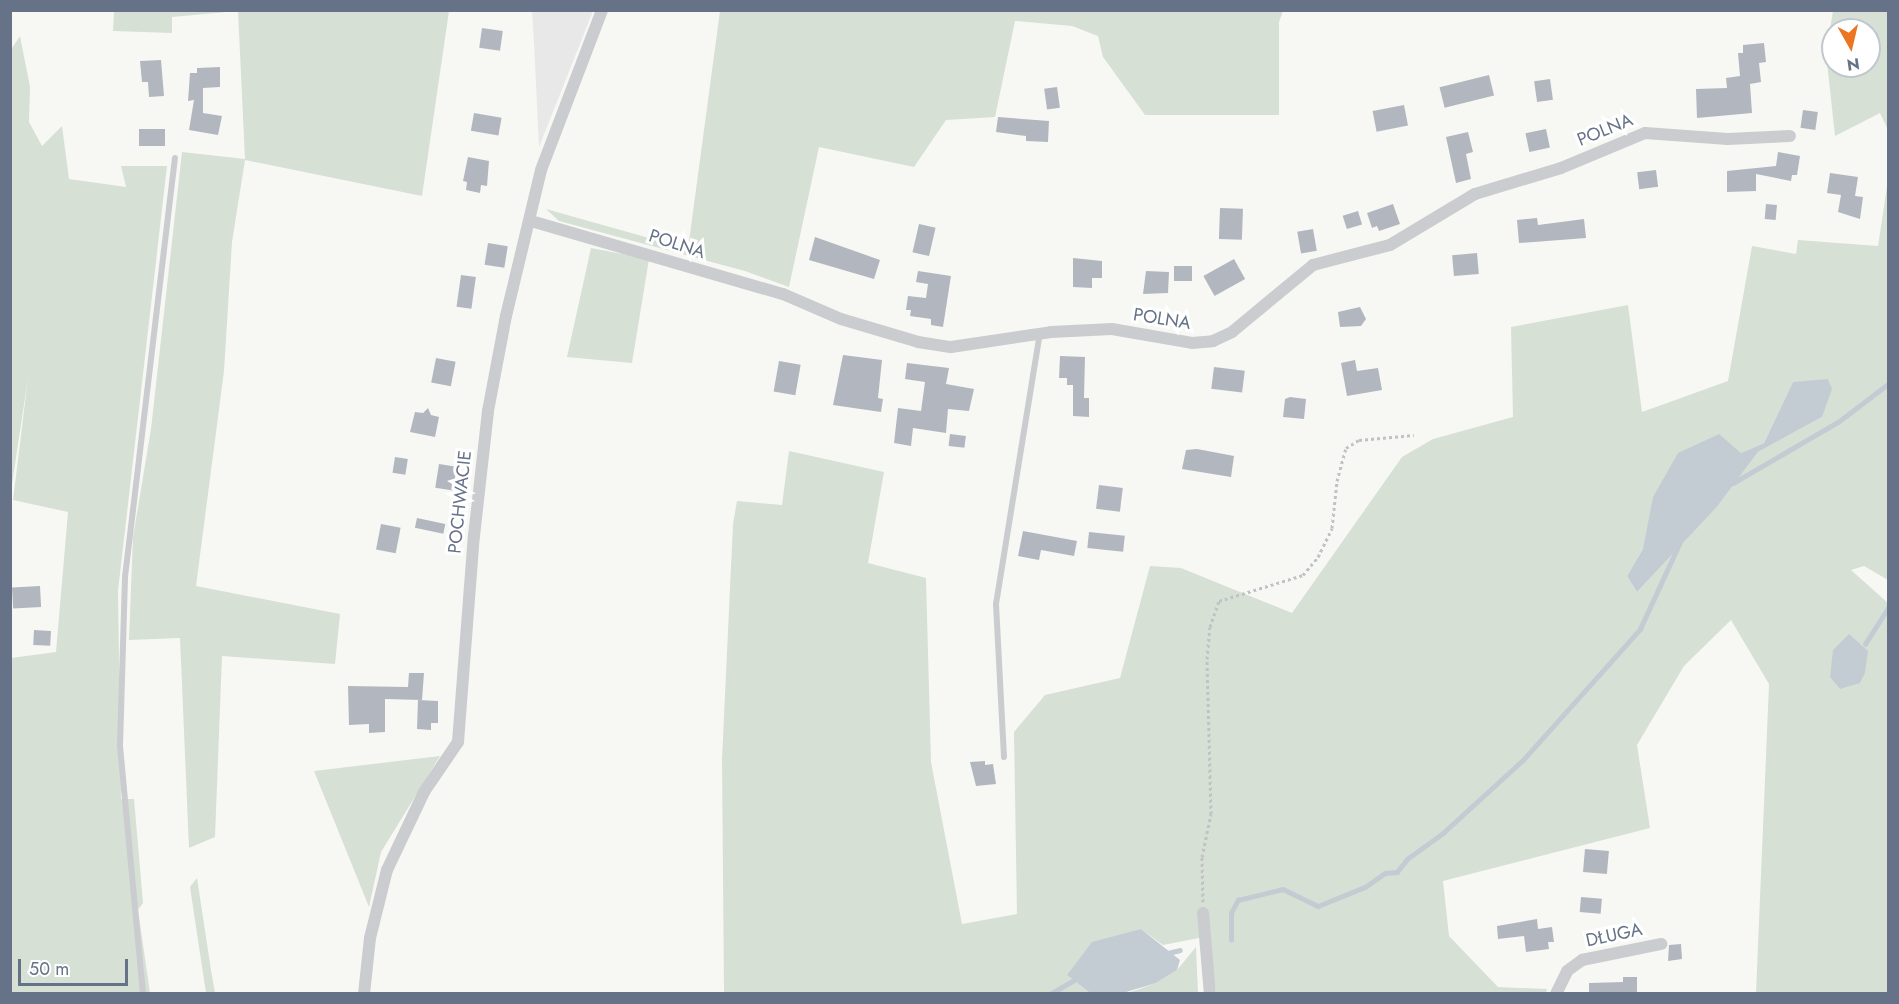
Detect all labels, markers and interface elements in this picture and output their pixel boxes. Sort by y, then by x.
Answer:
north arrow [1821,18,1881,78]
text: N [1845,52,1861,77]
street label: POLNA [1574,109,1636,151]
street label: POLNA [646,225,708,263]
street label: POLNA [1132,304,1192,334]
street label: POCHWACIE [444,450,476,554]
street label: DŁUGA [1584,919,1644,951]
scale bar [21,947,130,985]
text: 50 m [29,956,69,982]

